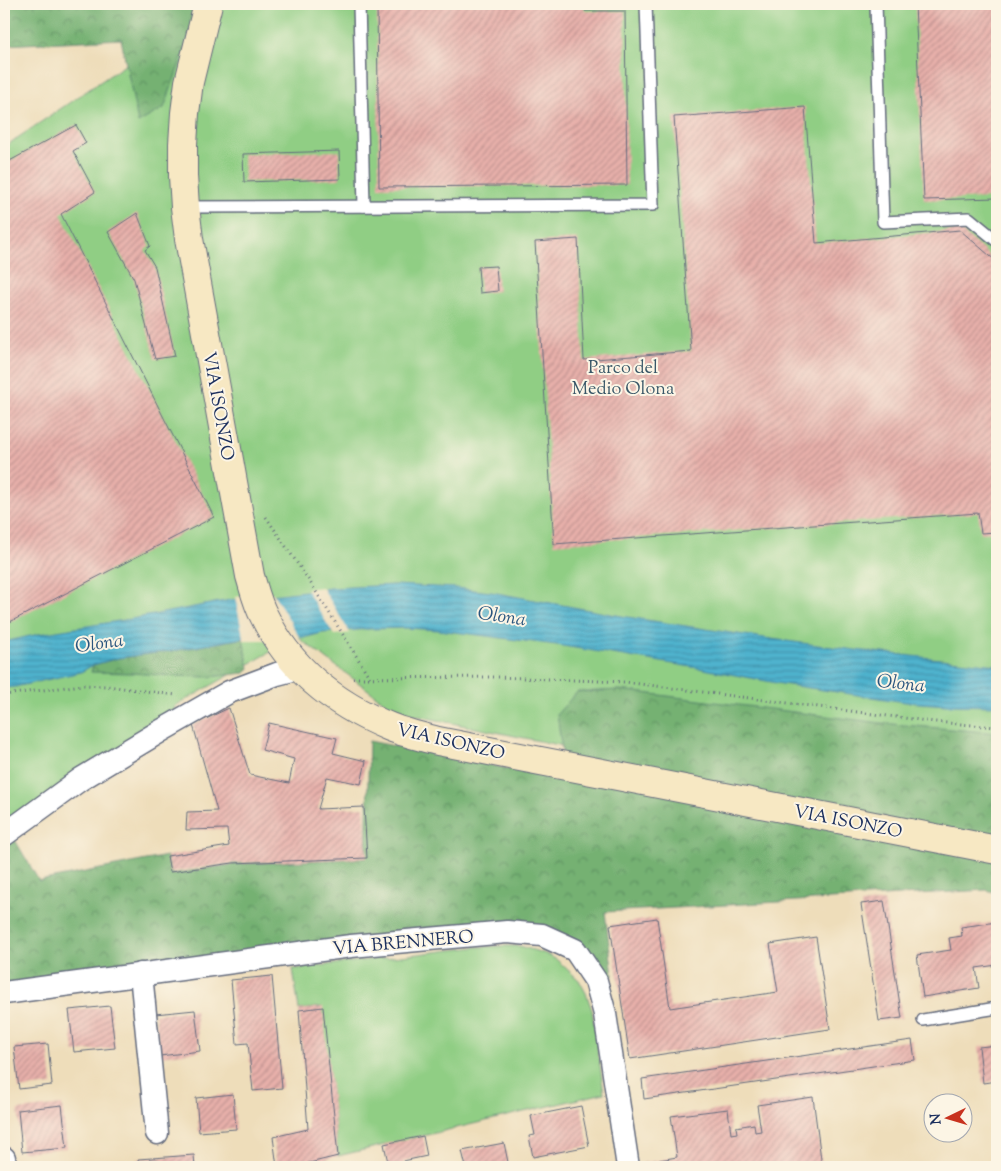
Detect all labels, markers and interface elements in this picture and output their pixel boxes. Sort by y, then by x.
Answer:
street label: VIA ISONZO [195,350,239,463]
park label: Parco del Medio Olona [572,356,674,403]
water label: Olona [476,601,528,634]
water label: Olona [74,628,125,661]
water label: Olona [875,669,926,700]
street label: VIA ISONZO [394,718,507,768]
street label: VIA ISONZO [791,800,904,846]
street label: VIA BRENNERO [332,925,475,963]
north arrow [924,1094,974,1144]
text: N [927,1113,947,1125]

